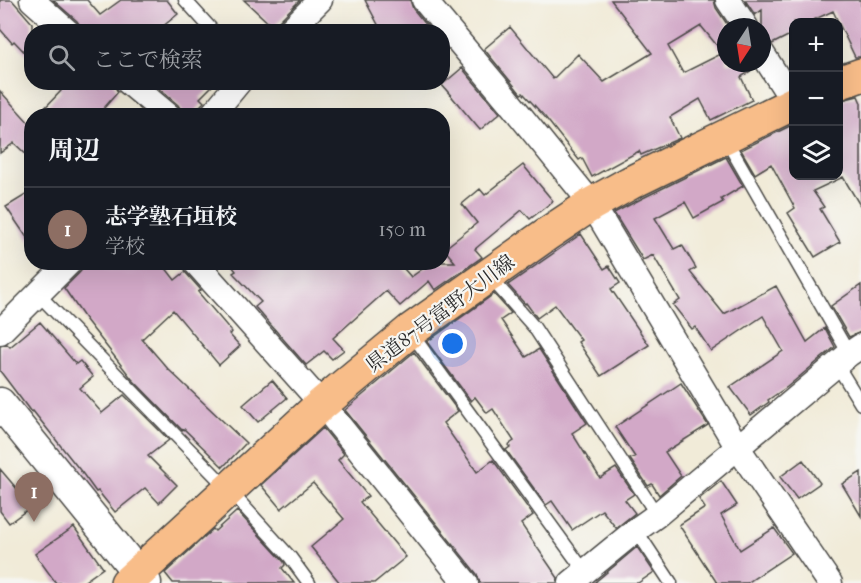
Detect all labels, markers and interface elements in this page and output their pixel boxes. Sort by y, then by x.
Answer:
north arrow [717,18,771,72]
map controls [789,18,843,180]
button: + [789,18,843,72]
search box [24,24,450,90]
icon: search [45,41,78,74]
text: ここで検索 [93,47,203,73]
button: − [789,72,843,126]
button: layers [789,126,843,180]
text: 周辺 [48,135,100,166]
text: 志学塾石垣校 [105,204,237,230]
text: 1 [64,218,71,241]
text: 150 m [378,218,426,241]
text: 学校 [105,235,145,258]
street label: 県道87号富野大川線 [362,250,519,377]
your location [438,329,467,358]
pin: 1 [15,472,54,522]

